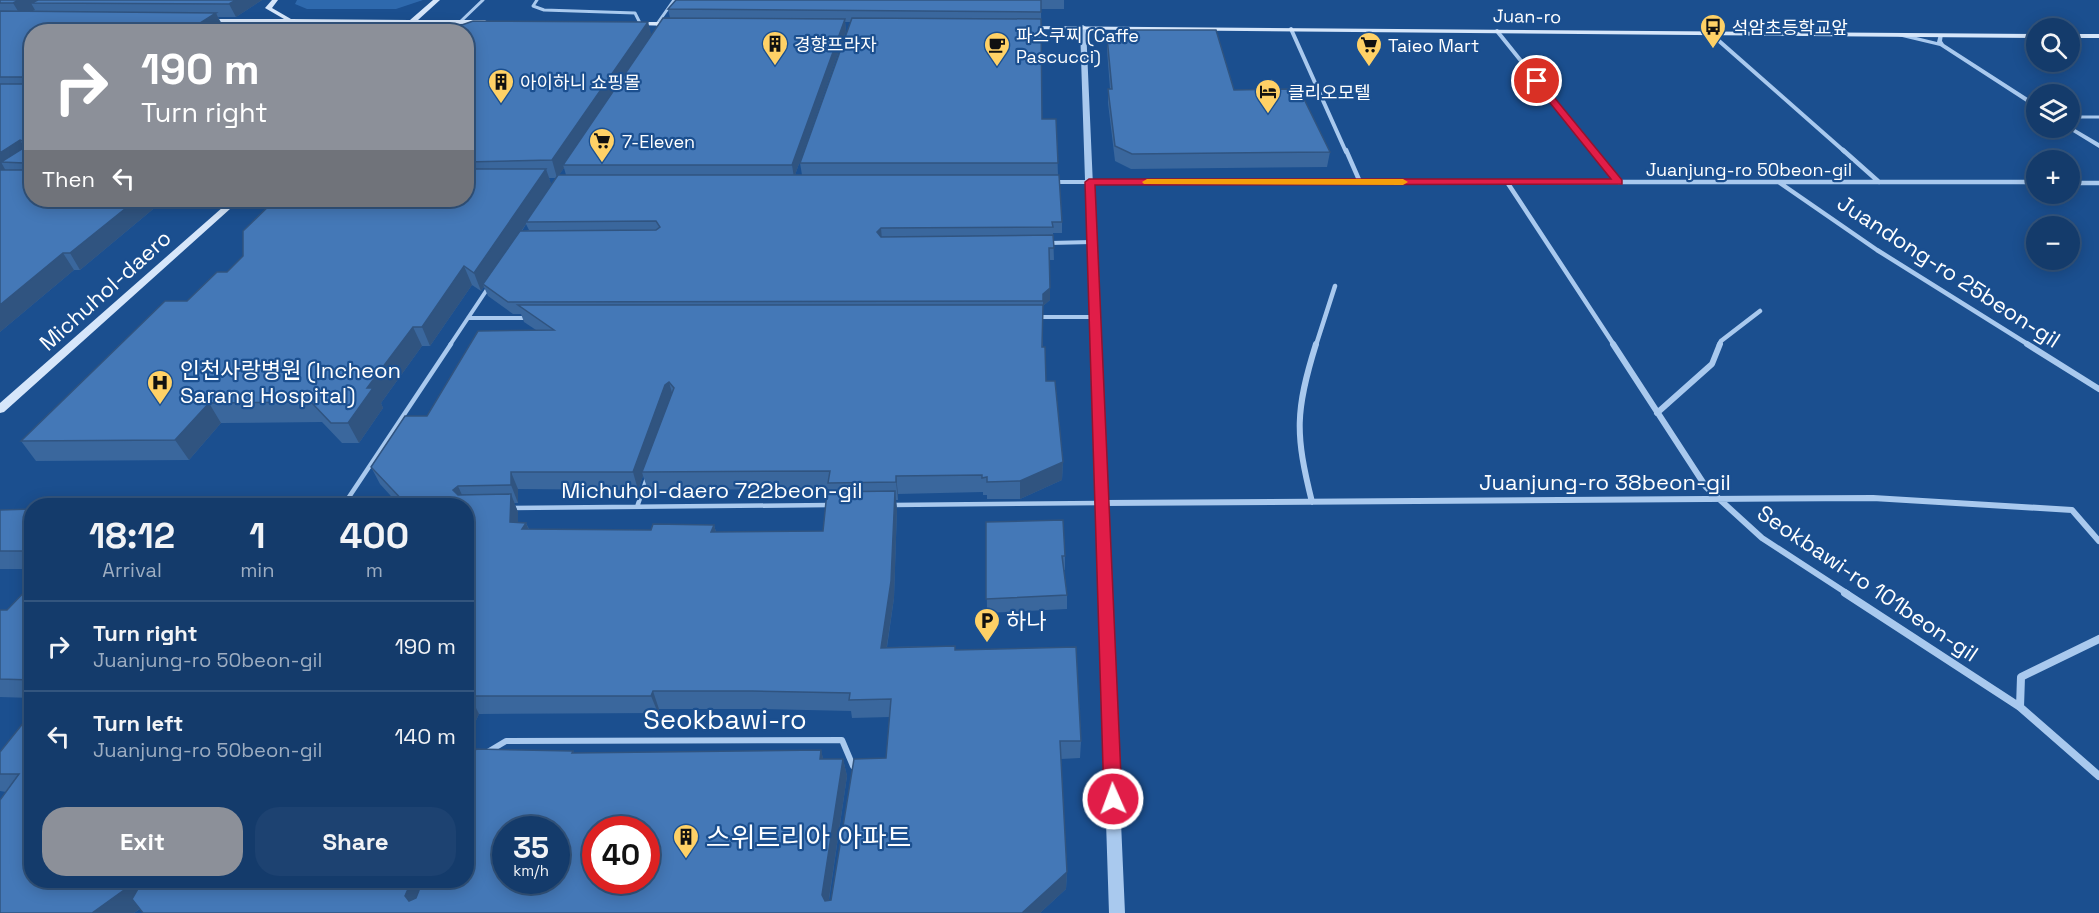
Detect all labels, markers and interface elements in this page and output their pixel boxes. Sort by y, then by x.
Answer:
street label: Juan-ro [1493,4,1561,28]
bus stop icon: 석암초등학교앞 [1698,12,1728,50]
place label: 석암초등학교앞 [1732,16,1848,39]
map controls [2026,18,2080,270]
button: search [2026,18,2080,72]
place label: 파스쿠찌 (Caffe Pascucci) [1016,24,1139,68]
building icon: 경향프라자 [760,29,790,67]
cafe icon: 파스쿠찌 (Caffe Pascucci) [982,30,1012,68]
supermarket icon: Taieo Mart [1354,30,1384,68]
place label: 경향프라자 [794,33,877,56]
place label: Taieo Mart [1388,34,1479,57]
text: 190 m [141,43,260,96]
icon: right [42,48,120,126]
pin [1511,55,1562,106]
icon: arrive [1520,64,1553,97]
building icon: 아이하니 쇼핑몰 [486,67,516,105]
place label: 아이하니 쇼핑몰 [520,71,641,94]
hotel icon: 클리오모텔 [1253,77,1283,115]
place label: 클리오모텔 [1288,81,1371,104]
button: layers [2026,84,2080,138]
text: Turn right [141,95,268,130]
supermarket icon: 7-Eleven [587,126,617,164]
place label: 7-Eleven [622,130,695,153]
button: + [2026,150,2080,204]
street label: Juanjung-ro 50beon-gil [1646,158,1852,181]
icon: left [107,162,140,195]
text: Then [42,165,95,193]
street label: Juandong-ro 25beon-gil [1832,188,2066,354]
button: − [2026,216,2080,270]
street label: Michuhol-daero [33,223,177,357]
place label: 인천사랑병원 (Incheon Sarang Hospital) [180,356,401,409]
hospital icon: 인천사랑병원 (Incheon Sarang Hospital) [145,368,175,406]
street label: Juanjung-ro 38beon-gil [1479,468,1731,496]
street label: Michuhol-daero 722beon-gil [561,476,863,504]
street label: Seokbawi-ro 101beon-gil [1752,499,1984,667]
text: 18:12 [89,513,175,559]
text: 1 [249,513,265,559]
text: 400 [339,513,409,559]
text: Arrival [102,557,162,583]
text: min [240,557,275,583]
text: m [366,557,383,583]
parking icon: 하나 [972,606,1002,644]
place label: 하나 [1006,607,1046,635]
text: Turn right [93,619,198,647]
icon: right [42,630,75,663]
text: 190 m [395,632,456,660]
text: Juanjung-ro 50beon-gil [93,647,322,673]
street label: Seokbawi-ro [643,702,807,737]
text: Turn left [93,709,183,737]
icon: left [42,720,75,753]
text: 140 m [394,722,456,750]
text: Juanjung-ro 50beon-gil [93,737,322,763]
position arrow [1081,767,1145,831]
button: Exit [42,807,243,876]
button: Share [255,807,456,876]
speed limit sign: 40 [582,816,660,894]
place label: 스위트리아 아파트 [706,820,912,855]
building icon: 스위트리아 아파트 [671,822,701,860]
text: 35 [513,828,549,867]
text: km/h [513,861,549,880]

